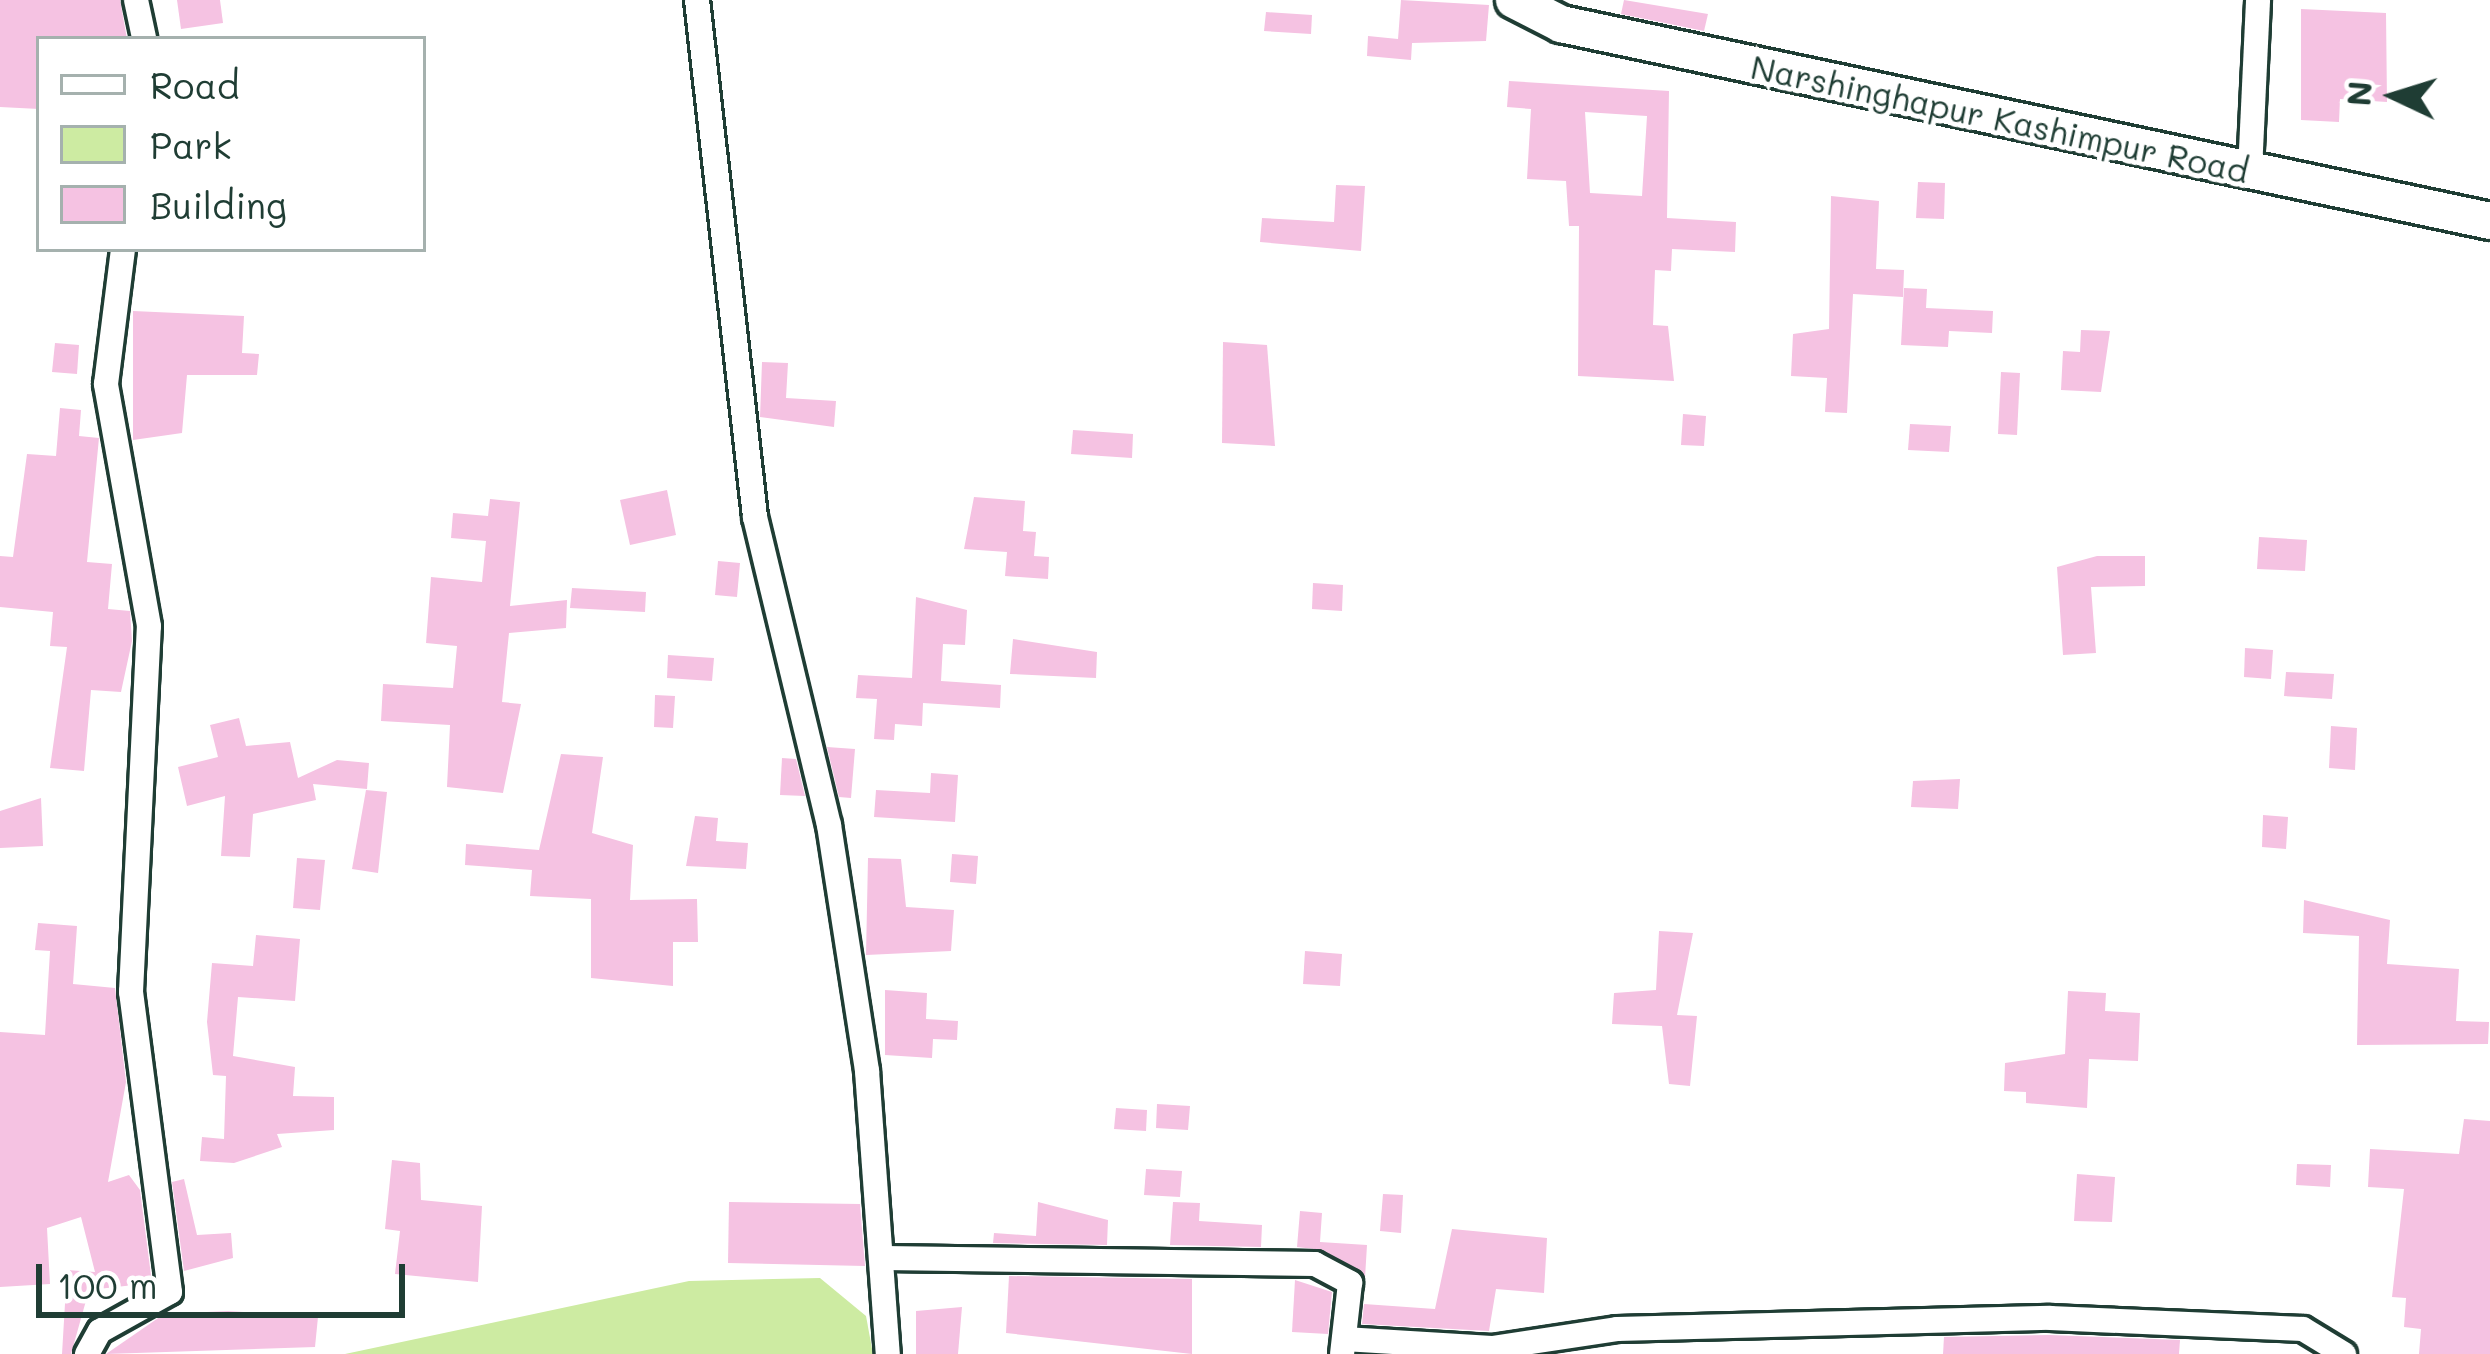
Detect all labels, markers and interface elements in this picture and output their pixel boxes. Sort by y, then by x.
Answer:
legend [36,36,426,252]
north arrow [2334,36,2454,156]
street label: Narshinghapur Kashimpur Road [1748,46,2252,190]
text: Road [150,61,240,108]
text: N [2335,79,2380,107]
text: Park [150,121,232,168]
text: Building [150,181,287,228]
scale bar [42,1240,411,1314]
text: 100 m [57,1261,158,1308]

